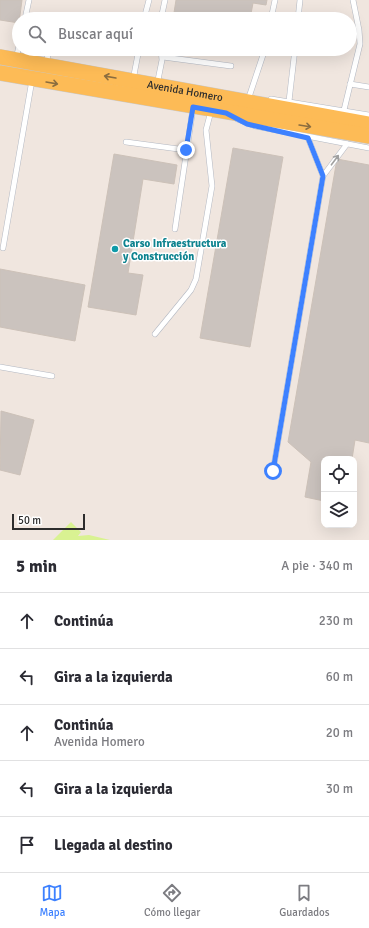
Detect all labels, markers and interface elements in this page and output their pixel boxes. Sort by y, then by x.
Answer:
search box [12,12,357,56]
icon: search [26,23,48,45]
text: Buscar aquí [58,25,133,43]
one-way arrow [104,73,117,81]
street label: Avenida Homero [146,77,224,104]
one-way arrow [45,79,58,87]
one-way arrow [298,122,311,130]
route end [177,141,195,159]
one-way arrow [331,155,339,166]
place label: Carso Infraestructura y Construcción [122,237,227,263]
marker: Carso Infraestructura y Construcción [110,244,120,254]
map controls [321,456,357,528]
button: locate [321,456,357,492]
route start [264,462,282,480]
button: layers [321,492,357,528]
scale bar [12,512,85,531]
text: 50 m [18,514,41,527]
text: 5 min [16,556,57,577]
text: A pie · 340 m [281,558,353,574]
icon: ahead [16,610,38,632]
text: Continúa [54,612,113,630]
text: 230 m [319,613,353,629]
icon: left [16,666,38,688]
text: Gira a la izquierda [54,668,173,686]
text: 60 m [326,669,353,685]
text: Continúa [54,716,113,734]
icon: ahead [16,722,38,744]
text: 20 m [326,725,353,741]
text: Avenida Homero [54,734,145,750]
icon: left [16,778,38,800]
text: Gira a la izquierda [54,780,173,798]
text: 30 m [326,781,353,797]
icon: arrive [16,834,38,856]
text: Llegada al destino [54,836,173,854]
tab: Mapa [39,882,65,919]
tab: Cómo llegar [144,882,200,919]
tab: Guardados [279,882,330,919]

